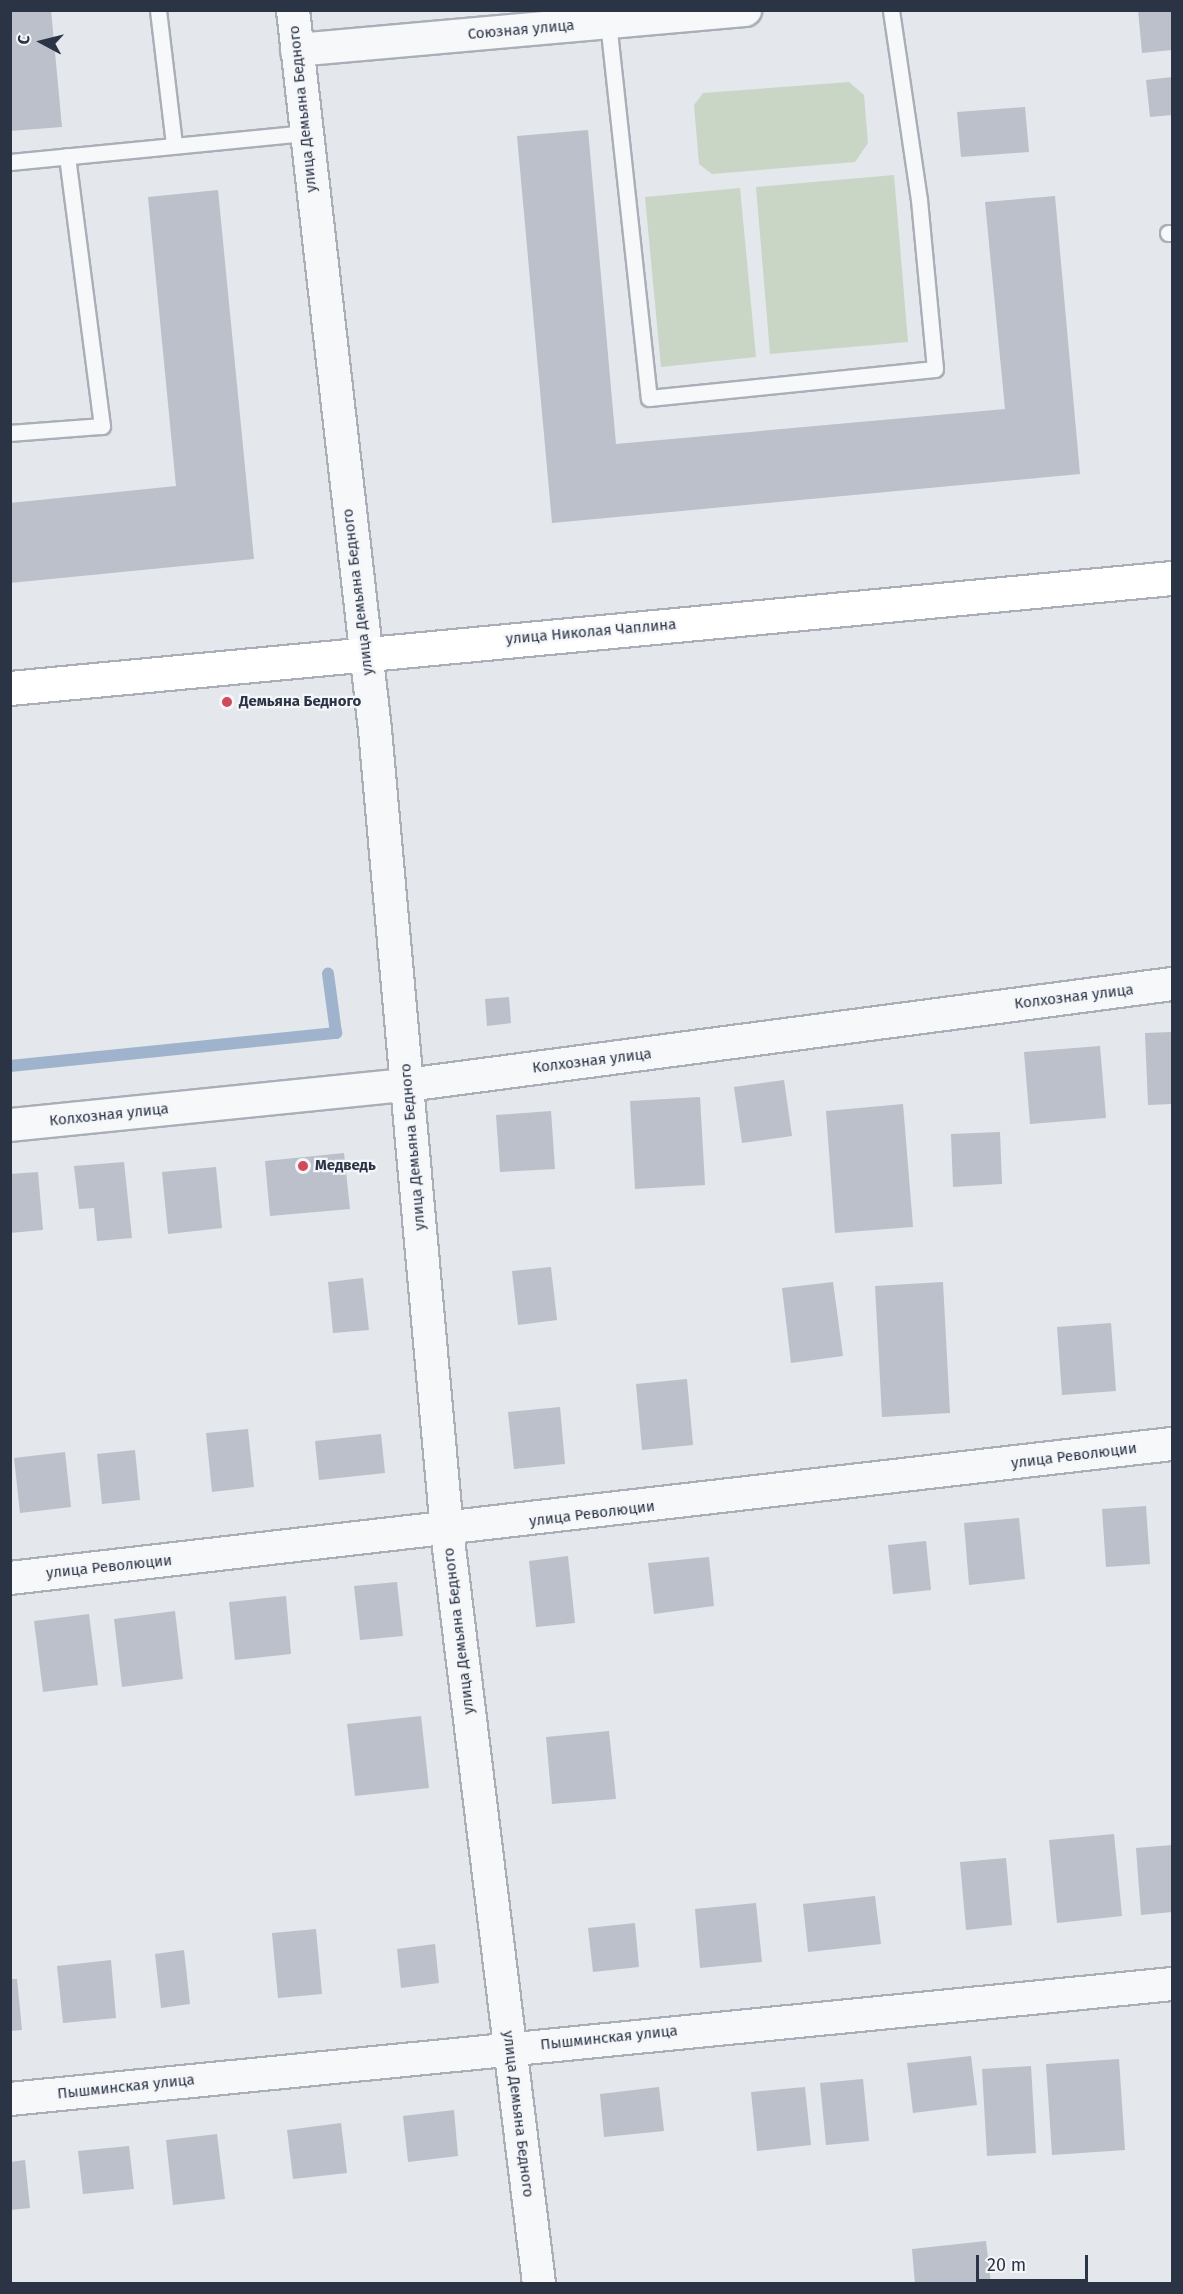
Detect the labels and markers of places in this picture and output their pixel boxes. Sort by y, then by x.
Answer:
place label: Демьяна Бедного [239,693,361,711]
marker: Демьяна Бедного [220,695,234,709]
place label: Медведь [315,1157,376,1175]
marker: Медведь [296,1159,310,1173]

